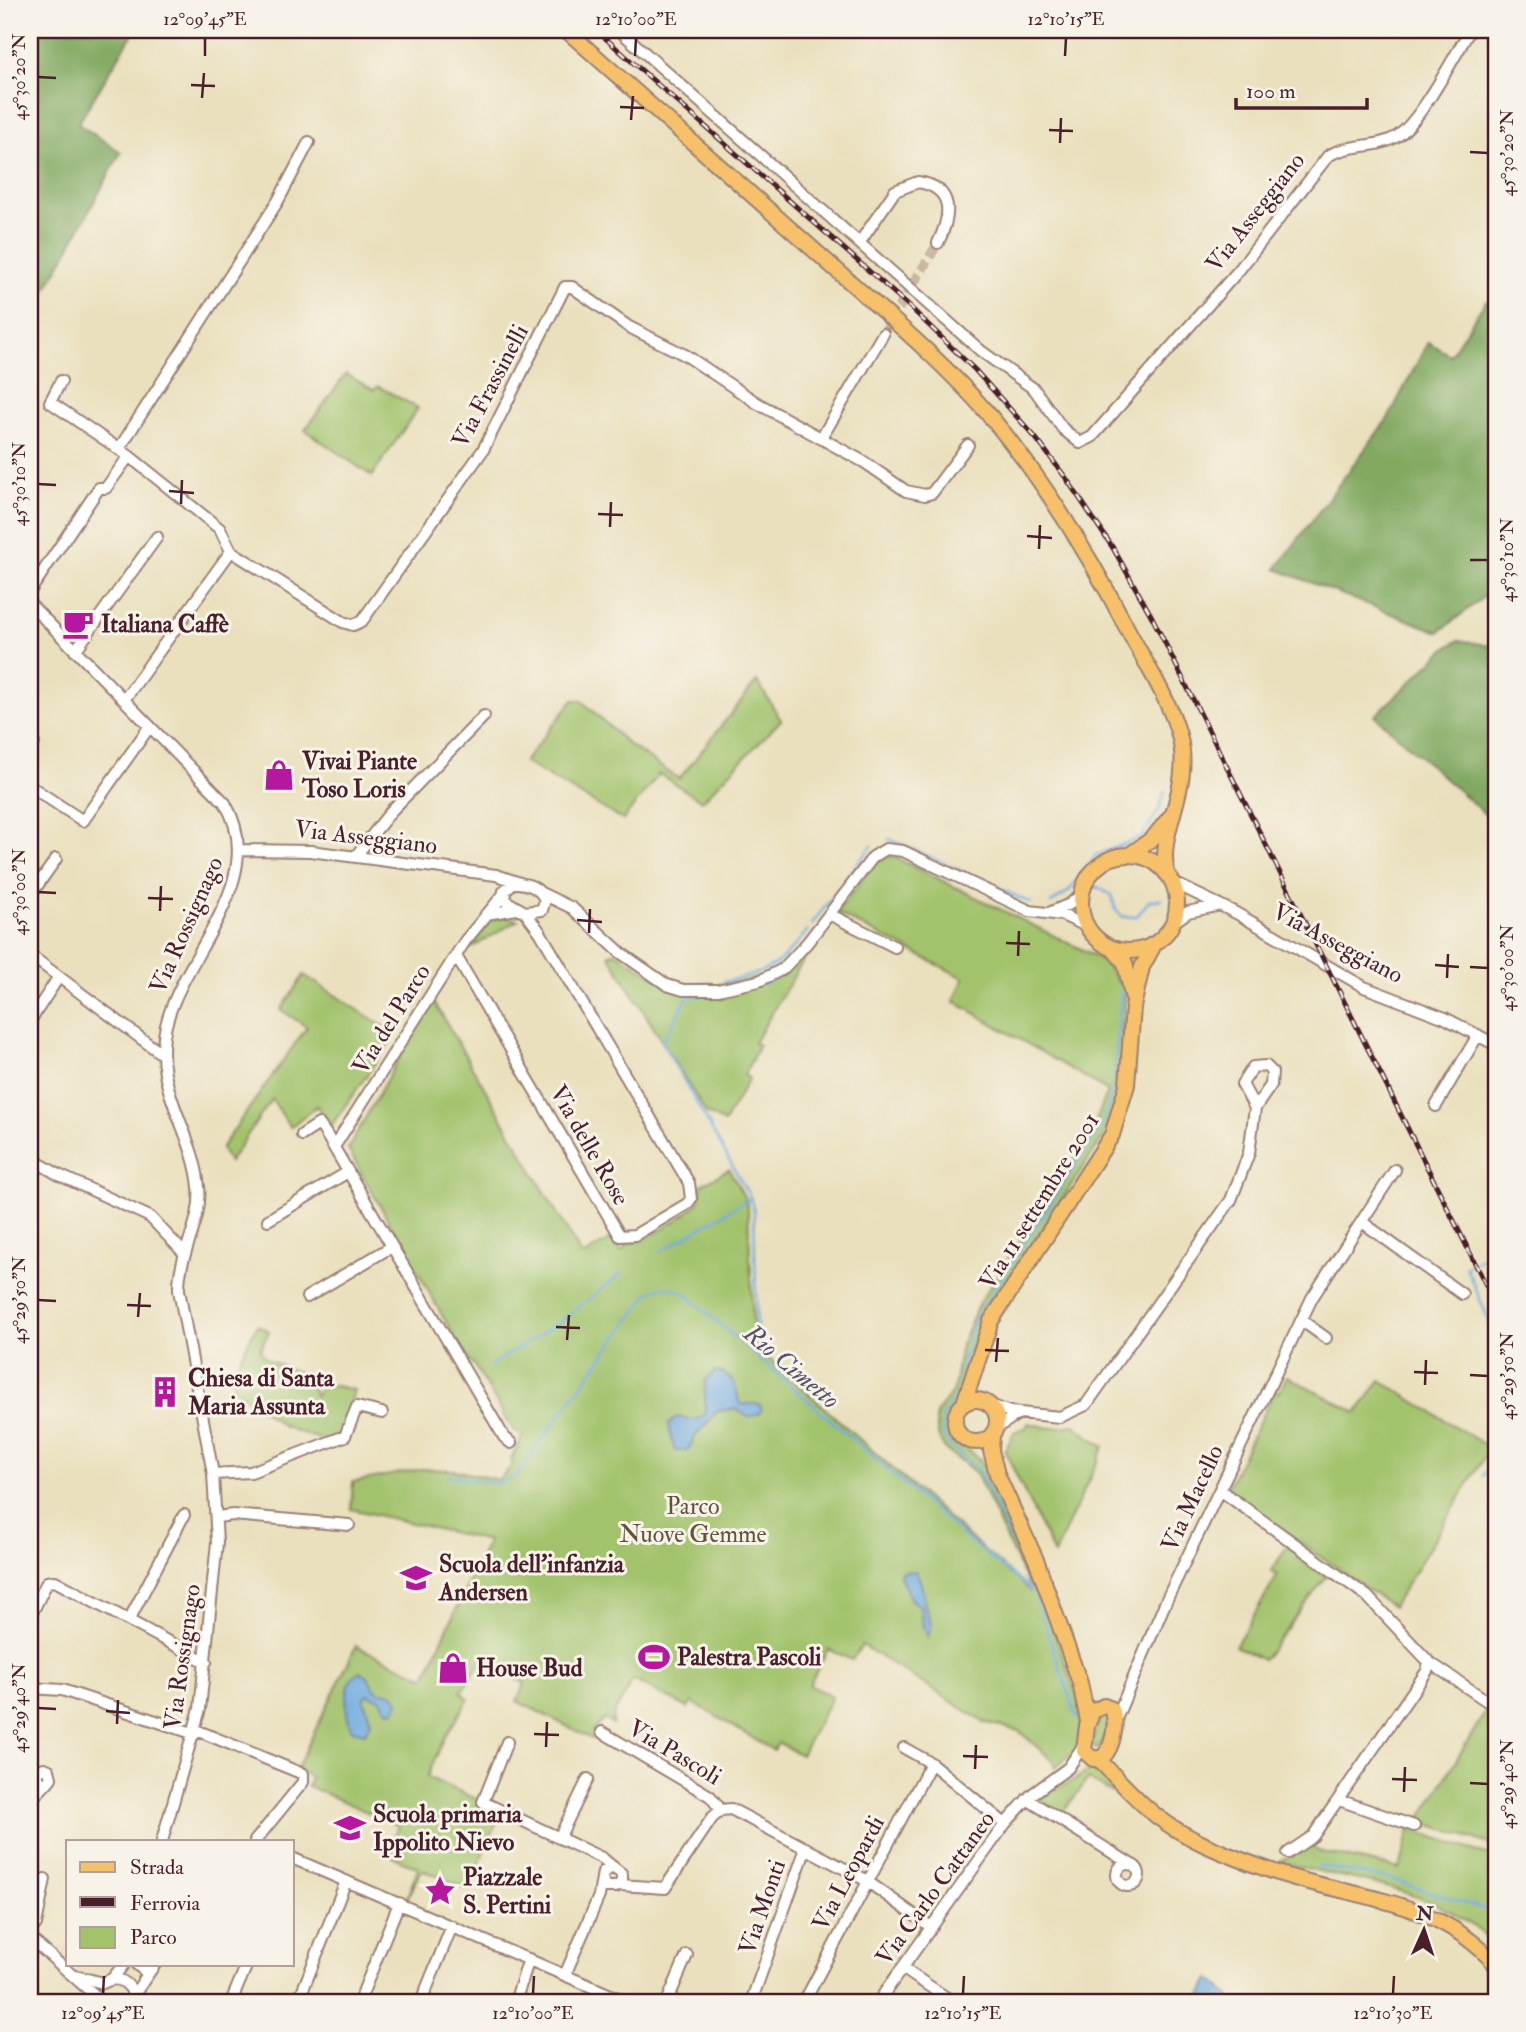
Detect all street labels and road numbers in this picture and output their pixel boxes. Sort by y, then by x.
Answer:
street label: Via Asseggiano [1199,146,1312,278]
street label: Via Frassinelli [445,319,536,453]
street label: Via Asseggiano [293,813,439,862]
street label: Via Rossignago [142,852,231,999]
street label: Via Asseggiano [1267,896,1408,991]
street label: Via del Parco [345,958,438,1080]
street label: Via delle Rose [543,1079,637,1211]
street label: Via 11 settembre 2001 [972,1107,1107,1296]
street label: Via Macello [1154,1440,1231,1557]
street label: Via Rossignago [157,1582,208,1732]
street label: Via Pascoli [622,1713,727,1792]
street label: Via Carlo Cattaneo [869,1805,1002,1972]
street label: Via Leopardi [805,1810,892,1936]
street label: Via Monti [732,1855,793,1959]

